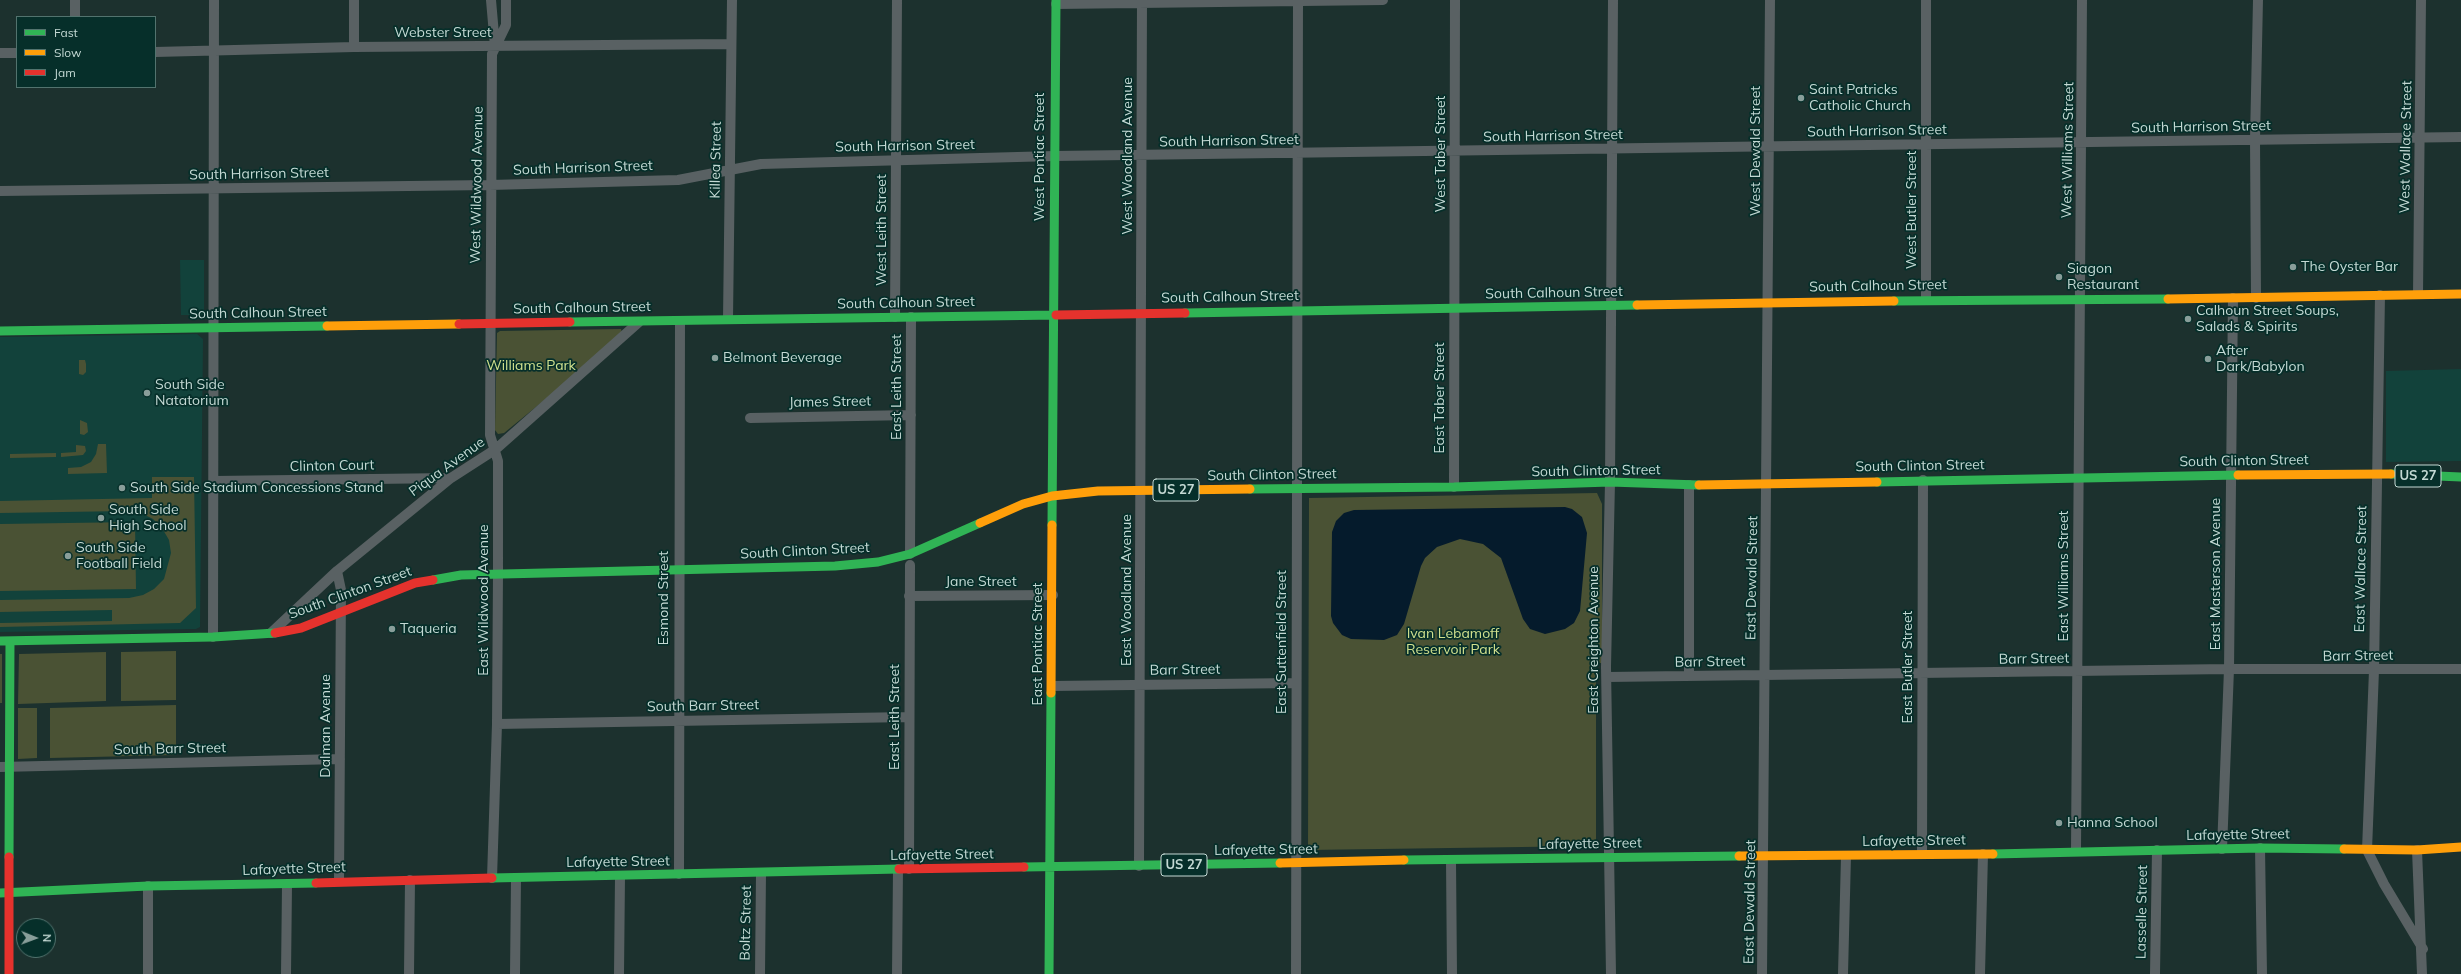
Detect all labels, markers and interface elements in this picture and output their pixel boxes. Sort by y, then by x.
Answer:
legend [16,16,156,88]
text: Fast [54,25,78,40]
street label: Webster Street [394,25,492,41]
text: Slow [54,45,82,60]
text: Jam [54,65,76,80]
street label: West Woodland Avenue [1120,77,1136,235]
street label: West Wallace Street [2396,80,2416,214]
place label: Saint Patricks Catholic Church [1809,82,1911,114]
street label: West Williams Street [2058,82,2078,218]
street label: West Dewald Street [1748,86,1764,216]
street label: West Pontiac Street [1032,93,1048,221]
marker: Saint Patricks Catholic Church [1796,93,1806,103]
street label: West Taber Street [1433,95,1449,213]
street label: West Wildwood Avenue [467,106,487,264]
street label: South Harrison Street [2131,117,2271,137]
street label: Killea Street [707,121,725,199]
street label: South Harrison Street [1807,121,1947,141]
street label: South Harrison Street [1483,126,1623,146]
street label: South Harrison Street [1159,131,1299,151]
street label: South Harrison Street [835,136,975,156]
street label: West Butler Street [1904,151,1920,269]
street label: South Harrison Street [513,157,653,179]
street label: South Harrison Street [189,164,329,184]
street label: West Leith Street [874,174,890,286]
place label: The Oyster Bar [2301,259,2398,275]
place label: Siagon Restaurant [2067,261,2139,294]
marker: The Oyster Bar [2288,262,2298,272]
marker: Siagon Restaurant [2054,272,2064,282]
street label: South Calhoun Street [1809,276,1947,296]
street label: South Calhoun Street [1485,283,1623,303]
street label: South Calhoun Street [1161,287,1299,307]
street label: South Calhoun Street [837,293,975,313]
street label: South Calhoun Street [513,298,651,318]
street label: South Calhoun Street [189,303,327,323]
place label: Calhoun Street Soups, Salads & Spirits [2196,303,2339,336]
marker: Calhoun Street Soups, Salads & Spirits [2183,314,2193,324]
street label: East Leith Street [889,334,905,440]
street label: East Taber Street [1432,342,1448,454]
place label: After Dark/Babylon [2216,343,2305,376]
place label: Belmont Beverage [723,350,842,366]
marker: Belmont Beverage [710,353,720,363]
marker: After Dark/Babylon [2203,354,2213,364]
park label: Williams Park [486,358,576,374]
place label: South Side Natatorium [155,377,229,410]
marker: South Side Natatorium [142,388,152,398]
street label: James Street [789,393,871,411]
street label: Piqua Avenue [406,434,488,500]
street label: South Clinton Street [2179,451,2309,471]
street label: South Clinton Street [1855,456,1985,476]
street label: Clinton Court [290,457,374,475]
street label: South Clinton Street [1531,461,1661,481]
street label: South Clinton Street [1207,465,1337,485]
road number: US 27 [2395,465,2441,487]
road number: US 27 [1153,479,1199,501]
place label: South Side Stadium Concessions Stand [130,480,383,496]
marker: South Side Stadium Concessions Stand [117,483,127,493]
street label: East Masterson Avenue [2208,498,2224,650]
place label: South Side High School [109,502,187,534]
street label: East Wallace Street [2351,505,2371,633]
street label: East Williams Street [2056,511,2072,641]
marker: South Side High School [96,513,106,523]
street label: East Woodland Avenue [1119,514,1135,666]
street label: East Dewald Street [1743,516,1761,640]
street label: East Wildwood Avenue [476,524,492,676]
street label: South Clinton Street [740,539,870,563]
place label: South Side Football Field [76,540,162,572]
marker: South Side Football Field [63,551,73,561]
street label: Esmond Street [656,551,672,645]
street label: South Clinton Street [286,563,414,623]
street label: East Creighton Avenue [1586,566,1602,714]
street label: East Suttenfield Street [1274,570,1290,714]
street label: Jane Street [945,574,1017,590]
street label: East Pontiac Street [1030,583,1046,705]
street label: East Butler Street [1900,611,1916,723]
place label: Taqueria [400,621,457,637]
marker: Taqueria [387,624,397,634]
park label: Ivan Lebamoff Reservoir Park [1406,626,1500,658]
street label: Barr Street [2323,647,2393,665]
street label: Barr Street [1999,650,2069,668]
street label: Barr Street [1675,653,1745,671]
street label: Barr Street [1150,661,1220,679]
street label: East Leith Street [887,664,903,770]
street label: Dalman Avenue [318,674,334,778]
street label: South Barr Street [647,697,759,715]
street label: South Barr Street [114,740,226,758]
place label: Hanna School [2067,815,2158,831]
marker: Hanna School [2054,818,2064,828]
street label: Lafayette Street [2186,826,2290,844]
street label: Lafayette Street [1862,832,1966,850]
street label: Lafayette Street [1538,835,1642,853]
street label: East Dewald Street [1741,840,1759,964]
street label: Lafayette Street [1214,841,1318,859]
street label: Lafayette Street [890,846,994,864]
street label: Lafayette Street [566,853,670,871]
road number: US 27 [1161,854,1207,876]
street label: Lafayette Street [242,859,346,879]
street label: Lasselle Street [2133,865,2151,959]
street label: Boltz Street [737,885,755,961]
north arrow [16,918,56,958]
text: N [40,934,54,942]

